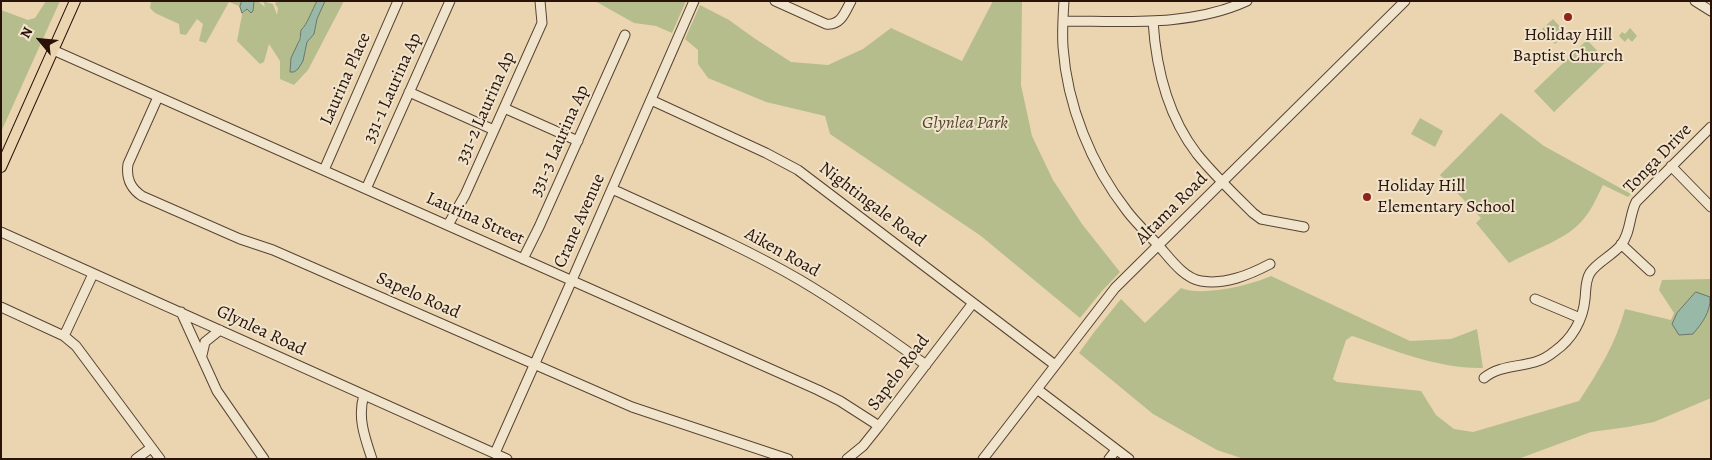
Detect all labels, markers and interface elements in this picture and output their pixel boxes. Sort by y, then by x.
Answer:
marker: Holiday Hill Baptist Church [1562,11,1574,23]
north arrow [15,15,65,65]
text: N [16,24,37,42]
place label: Holiday Hill Baptist Church [1513,25,1623,68]
street label: Laurina Place [316,29,376,129]
street label: 331-1 Laurina Ap [359,30,427,146]
street label: 331-2 Laurina Ap [452,48,520,168]
street label: 331-3 Laurina Ap [526,82,594,200]
park label: Glynlea Park [922,113,1008,135]
street label: Tonga Drive [1619,120,1697,198]
street label: Nightingale Road [814,158,930,252]
street label: Altama Road [1131,168,1213,250]
street label: Crane Avenue [550,170,610,272]
place label: Holiday Hill Elementary School [1377,176,1515,218]
street label: Laurina Street [423,188,527,250]
marker: Holiday Hill Elementary School [1361,191,1373,203]
street label: Aiken Road [741,223,823,283]
street label: Sapelo Road [373,268,463,324]
street label: Glynlea Road [213,301,309,361]
street label: Sapelo Road [863,331,935,415]

